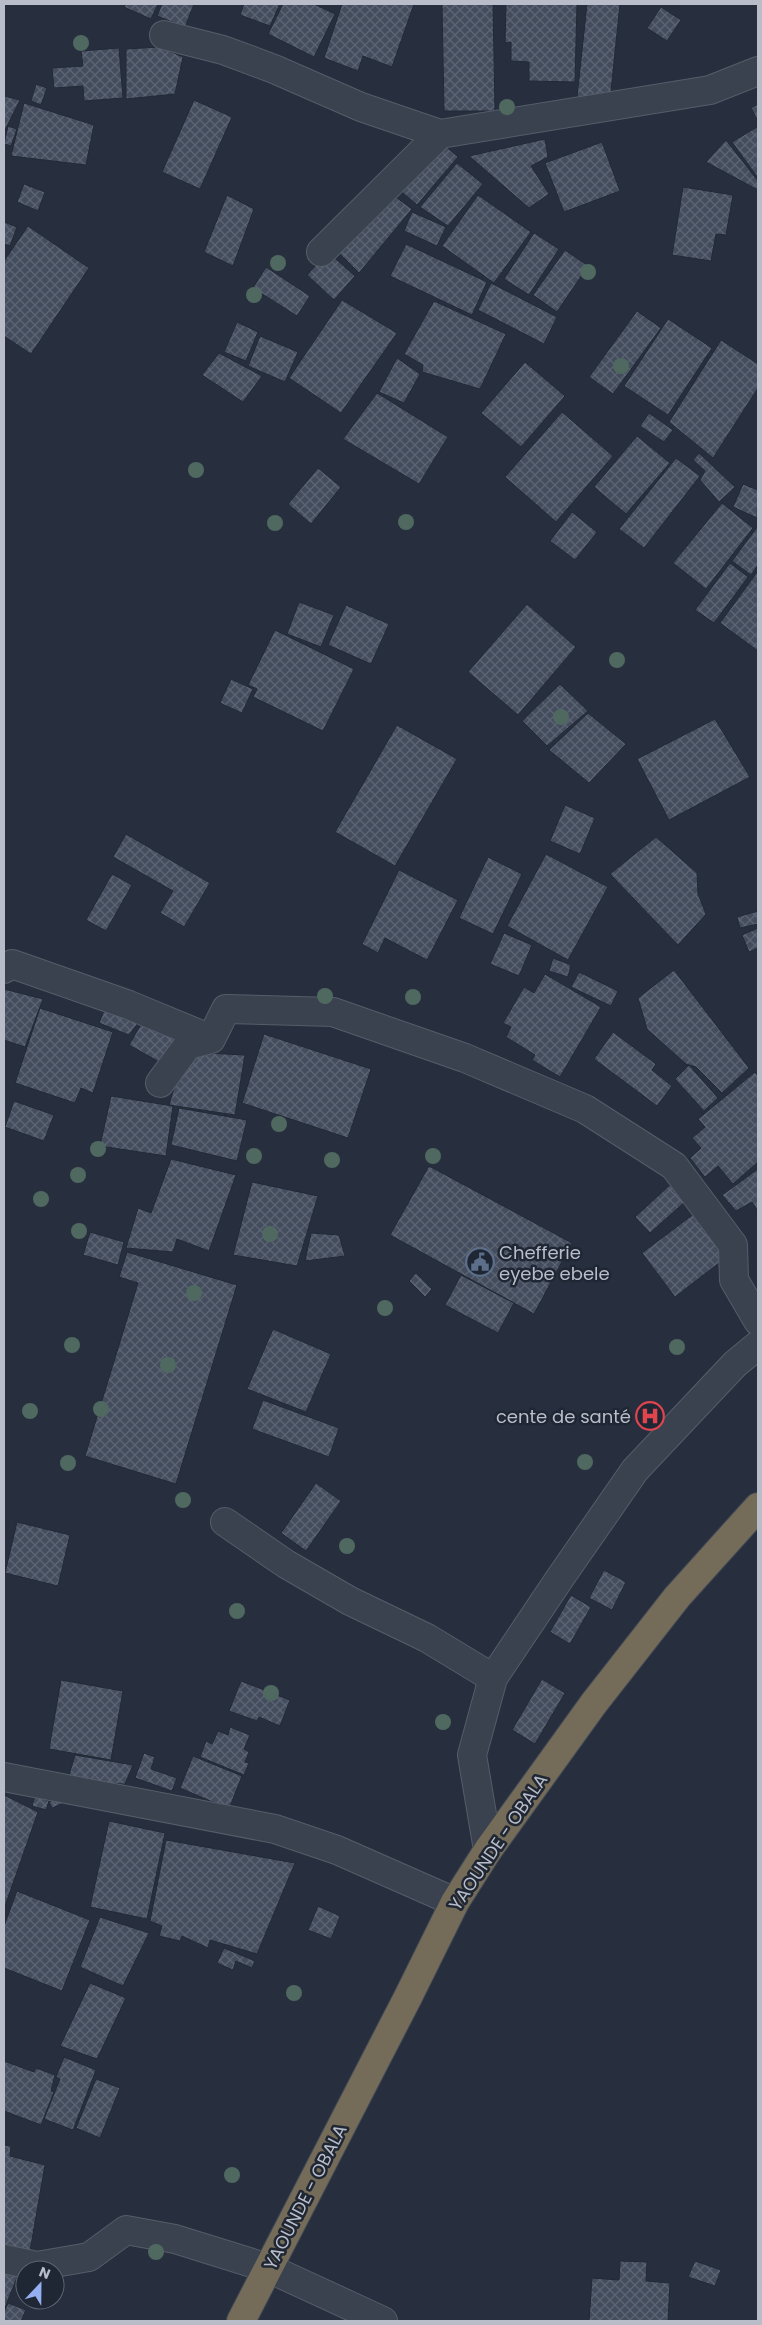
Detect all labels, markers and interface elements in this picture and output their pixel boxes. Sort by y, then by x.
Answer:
place label: Chefferie eyebe ebele [499,1240,610,1286]
public building icon: Chefferie eyebe ebele [465,1247,495,1277]
hospital icon: cente de santé [635,1401,665,1431]
place label: cente de santé [496,1404,631,1429]
street label: YAOUNDE - OBALA [443,1769,553,1915]
street label: YAOUNDE - OBALA [257,2120,353,2274]
north arrow [15,2260,65,2310]
text: N [36,2262,53,2284]

